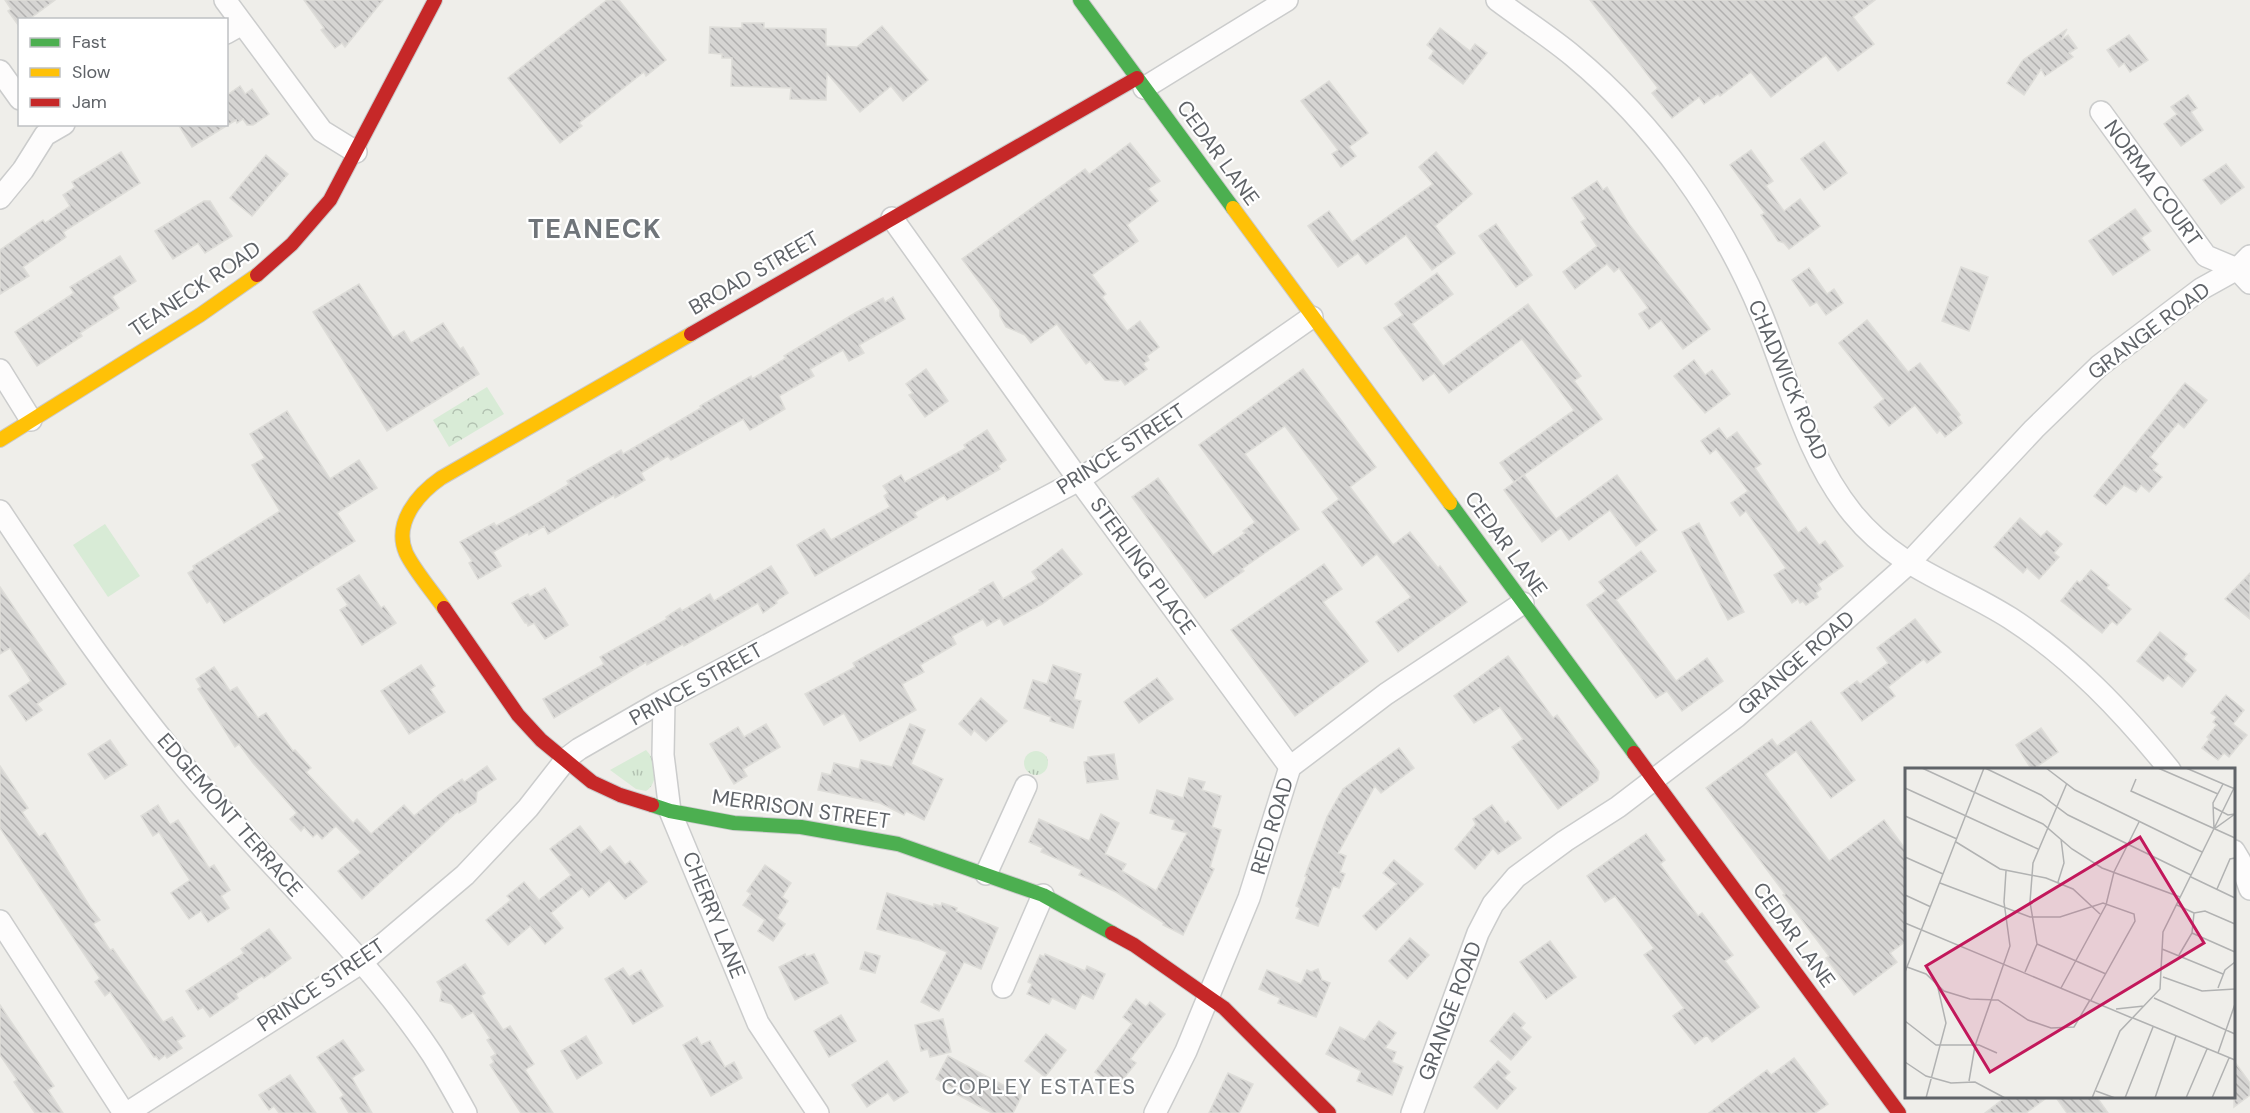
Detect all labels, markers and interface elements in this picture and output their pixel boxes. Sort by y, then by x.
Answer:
legend [18,18,228,126]
text: Fast [72,30,107,54]
text: Slow [72,60,111,84]
text: Jam [72,90,107,114]
street label: CEDAR LANE [1170,95,1266,211]
street label: NORMA COURT [2098,114,2208,252]
district label: TEANECK [528,211,662,246]
street label: BROAD STREET [684,224,824,322]
street label: TEANECK ROAD [124,235,266,343]
street label: GRANGE ROAD [2082,276,2216,386]
street label: CHADWICK ROAD [1742,296,1834,464]
street label: PRINCE STREET [1051,397,1191,501]
street label: CEDAR LANE [1458,486,1554,602]
street label: STERLING PLACE [1084,492,1202,640]
street label: GRANGE ROAD [1732,604,1860,722]
street label: PRINCE STREET [624,636,768,732]
street label: EDGEMONT TERRACE [151,727,309,903]
inset map [1905,768,2235,1098]
street label: RED ROAD [1244,774,1300,878]
street label: MERRISON STREET [710,783,892,835]
street label: CHERRY LANE [676,847,752,983]
street label: CEDAR LANE [1746,877,1842,993]
street label: PRINCE STREET [252,932,390,1038]
street label: GRANGE ROAD [1412,937,1488,1085]
district label: COPLEY ESTATES [941,1072,1137,1101]

